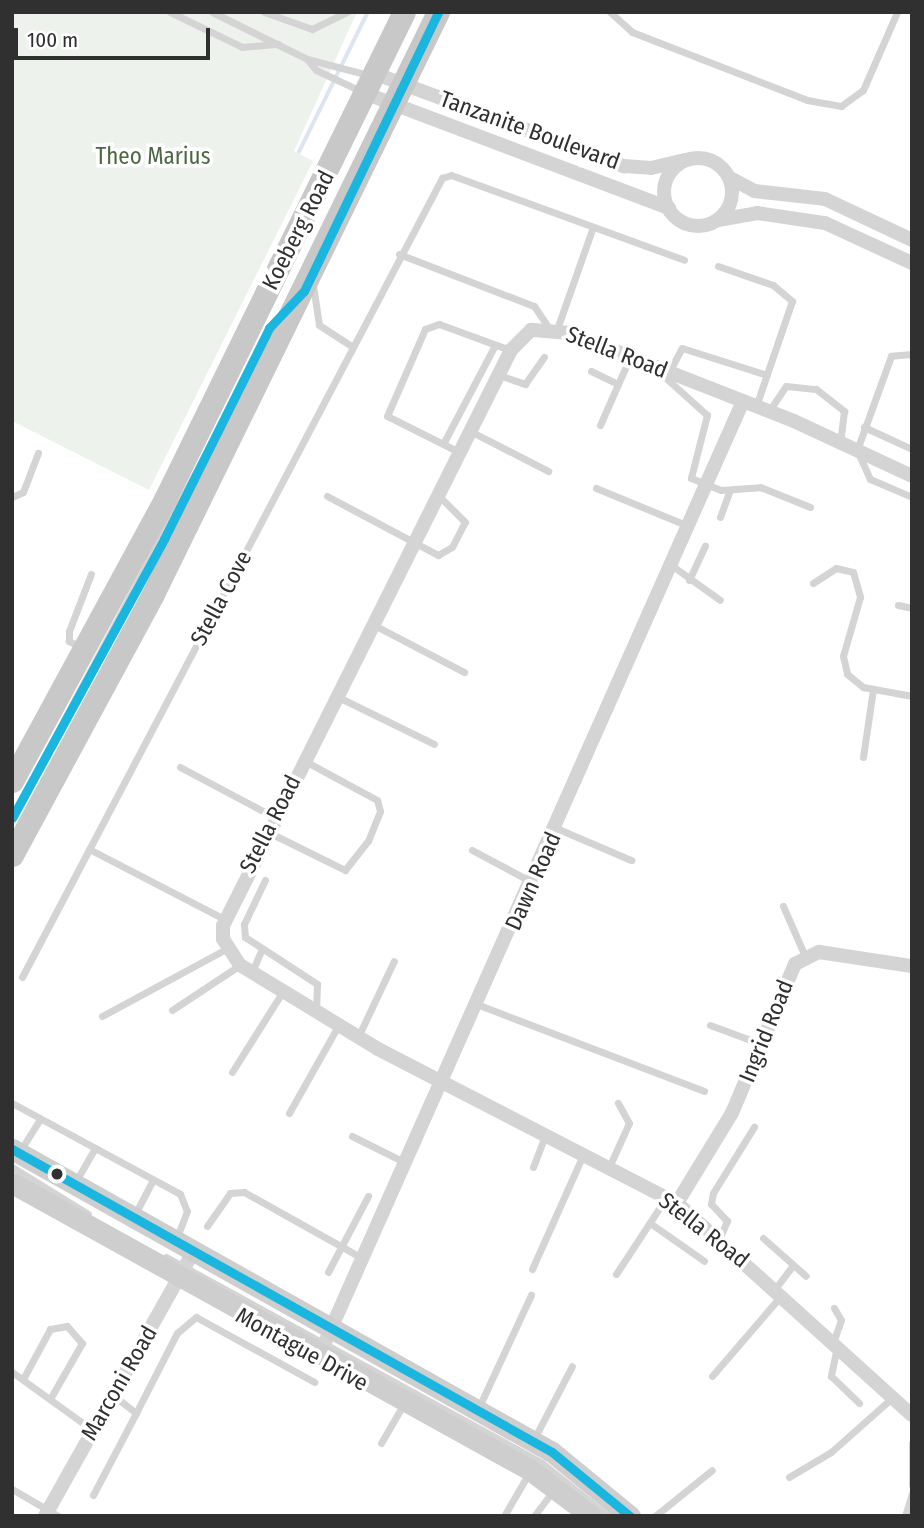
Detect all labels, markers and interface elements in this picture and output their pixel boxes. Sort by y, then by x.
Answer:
scale bar [18,14,214,58]
text: 100 m [27,27,78,53]
street label: Tanzanite Boulevard [436,85,624,175]
park label: Theo Marius [96,142,210,170]
street label: Koeberg Road [256,166,340,294]
street label: Stella Road [562,320,672,384]
street label: Stella Cove [185,546,257,650]
street label: Stella Road [234,770,306,878]
street label: Dawn Road [499,828,567,934]
street label: Ingrid Road [733,976,799,1086]
unlabelled marker [50,1167,64,1181]
street label: Stella Road [654,1186,754,1274]
street label: Montague Drive [231,1301,373,1397]
street label: Marconi Road [75,1321,163,1445]

